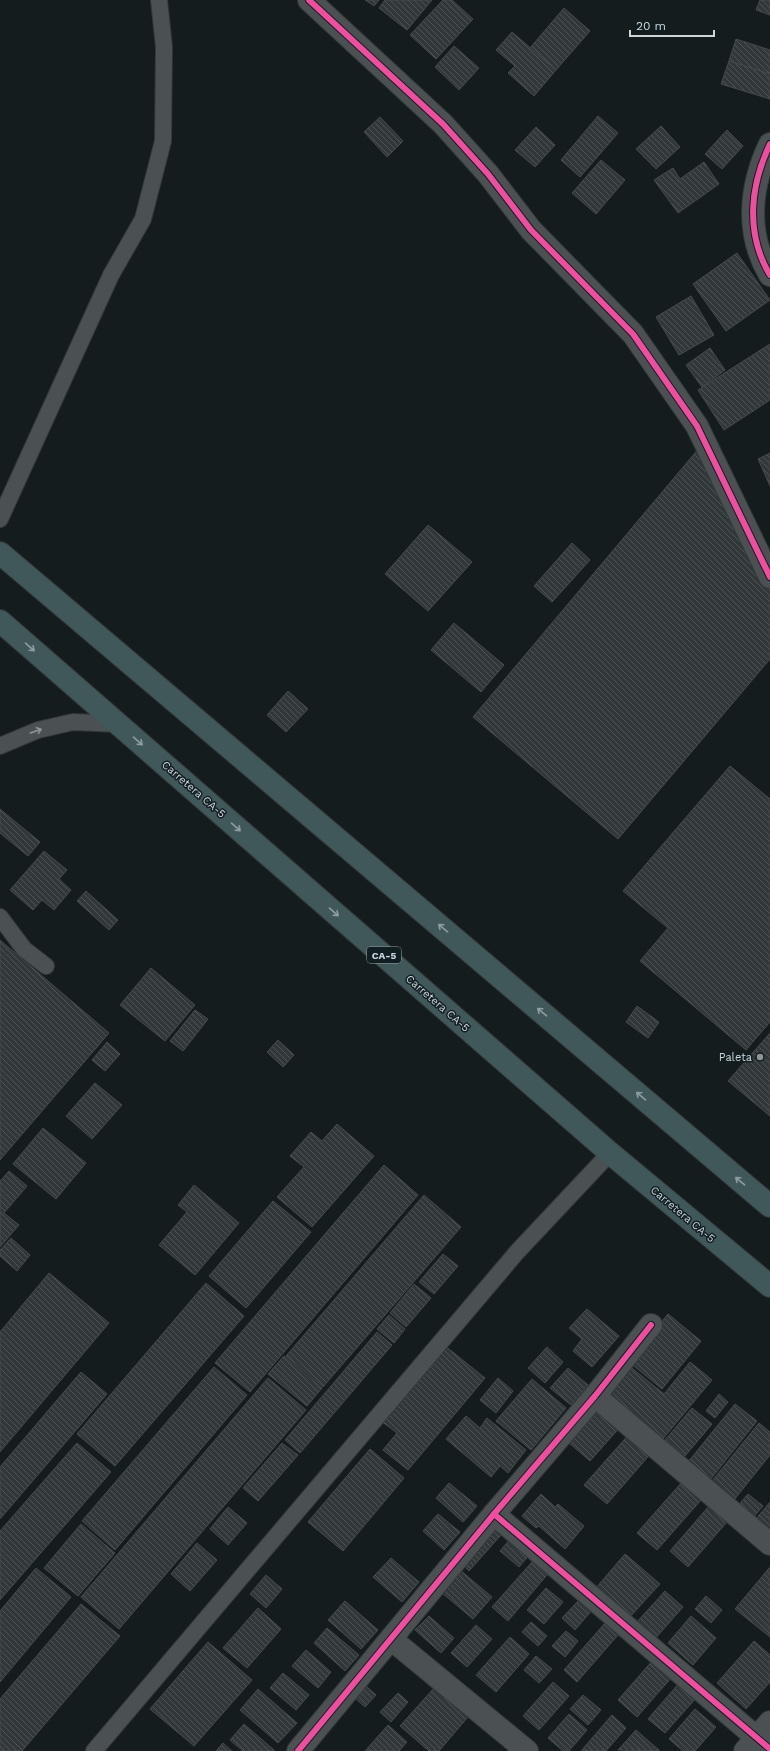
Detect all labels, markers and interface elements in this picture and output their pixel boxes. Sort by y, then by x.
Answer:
scale bar [630,12,714,38]
text: 20 m [636,19,666,33]
one-way arrow [24,642,35,651]
one-way arrow [29,727,42,734]
one-way arrow [133,736,143,745]
street label: Carretera CA-5 [159,758,228,821]
one-way arrow [231,822,242,831]
one-way arrow [329,907,339,917]
one-way arrow [437,924,448,933]
road number: CA-5 [367,947,401,963]
street label: Carretera CA-5 [403,972,472,1035]
one-way arrow [537,1008,547,1017]
place label: Paleta [719,1051,752,1064]
marker: Paleta [755,1052,765,1062]
one-way arrow [636,1092,646,1101]
one-way arrow [735,1176,746,1185]
street label: Carretera CA-5 [648,1184,718,1245]

